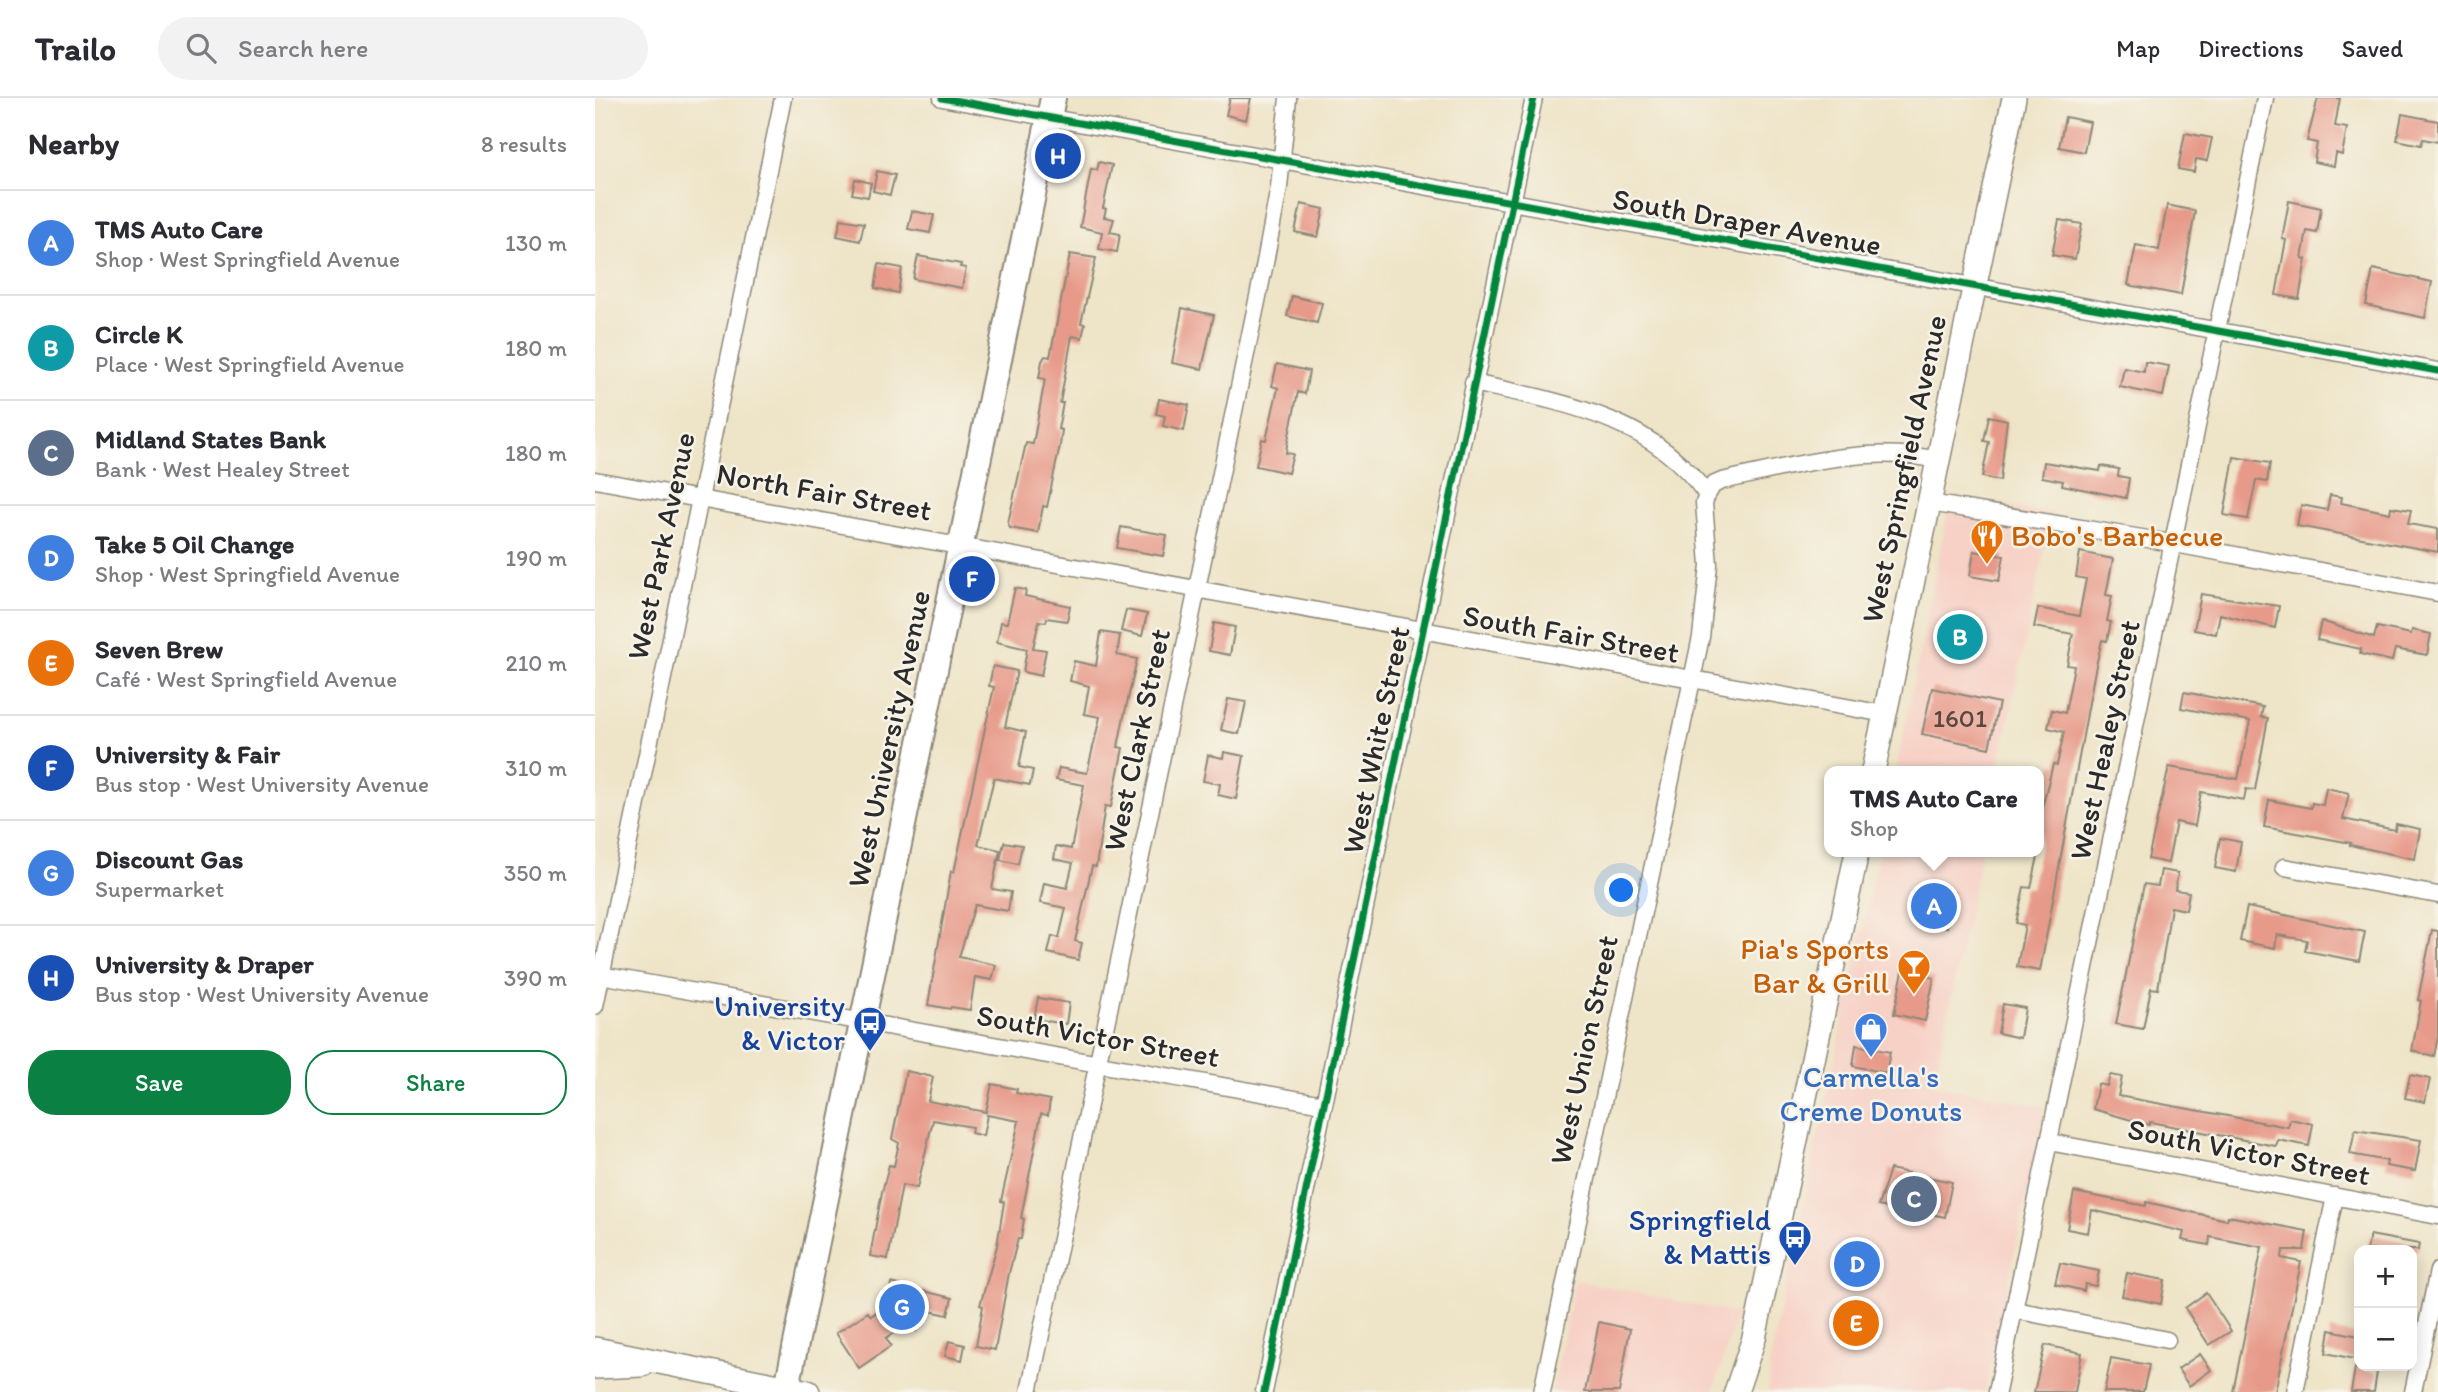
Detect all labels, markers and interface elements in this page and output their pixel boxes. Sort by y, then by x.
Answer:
search box [158,17,648,80]
text: Trailo [35,29,116,68]
icon: search [182,29,220,67]
text: Search here [238,32,368,64]
text: Map [2116,34,2160,63]
text: Directions [2198,34,2304,63]
text: Saved [2342,34,2403,63]
text: Nearby [28,125,119,162]
text: 8 results [481,130,567,158]
pin: H [1035,130,1081,182]
street label: South Draper Avenue [1610,180,1884,263]
text: TMS Auto Care [95,213,263,245]
text: A [44,229,58,257]
text: 130 m [505,229,567,257]
text: Shop · West Springfield Avenue [95,245,400,273]
street label: West Springfield Avenue [1853,312,1954,626]
text: Circle K [95,318,183,350]
text: B [44,334,58,362]
text: 180 m [505,334,567,362]
text: Place · West Springfield Avenue [95,350,405,378]
text: Midland States Bank [95,423,326,455]
street label: West Park Avenue [618,429,703,663]
text: C [44,439,58,467]
text: 180 m [505,439,567,467]
street label: North Fair Street [714,454,935,529]
text: Bank · West Healey Street [95,455,350,483]
restaurant icon: Bobo's Barbecue [1968,517,2006,566]
place label: Bobo's Barbecue [2011,517,2224,554]
text: Take 5 Oil Change [95,528,294,560]
text: D [43,544,59,572]
text: 190 m [506,544,567,572]
pin: F [949,553,995,605]
text: Shop · West Springfield Avenue [95,560,400,588]
street label: West University Avenue [839,587,938,891]
street label: South Fair Street [1460,596,1682,671]
pin: B [1937,611,1983,663]
street label: West Healey Street [2061,616,2148,863]
street label: West White Street [1333,623,1418,857]
street label: West Clark Street [1095,625,1178,855]
text: Seven Brew [95,633,223,665]
text: E [45,649,57,677]
text: 210 m [506,649,567,677]
text: Café · West Springfield Avenue [95,665,397,693]
house number: 1601 [1933,702,1987,734]
text: University & Fair [95,738,280,770]
text: F [45,754,57,782]
text: 310 m [505,754,567,782]
popup [1824,766,2044,857]
text: Bus stop · West University Avenue [95,770,429,798]
text: TMS Auto Care [1850,782,2018,814]
text: Shop [1850,814,1898,842]
text: Discount Gas [95,843,243,875]
text: G [43,859,59,887]
text: 350 m [504,859,567,887]
your location [1604,873,1638,907]
text: Supermarket [95,875,224,903]
pin: A [1911,880,1957,932]
place label: Pia's Sports Bar & Grill [1740,930,1889,1001]
street label: West Union Street [1541,932,1626,1168]
bar icon: Pia's Sports Bar & Grill [1895,947,1933,996]
text: University & Draper [95,948,314,980]
text: H [43,964,59,992]
text: 390 m [504,964,567,992]
text: Bus stop · West University Avenue [95,980,429,1008]
place label: University & Victor [714,987,845,1058]
street label: South Victor Street [974,996,1222,1075]
bus stop icon: University & Victor [851,1004,889,1053]
shop icon: Carmella's Creme Donuts [1852,1010,1890,1059]
button: Save [28,1050,291,1115]
button: Share [305,1050,567,1115]
place label: Carmella's Creme Donuts [1780,1058,1962,1129]
street label: South Victor Street [2125,1110,2373,1193]
pin: C [1891,1173,1937,1225]
place label: Springfield & Mattis [1629,1201,1771,1272]
bus stop icon: Springfield & Mattis [1776,1218,1814,1267]
pin: D [1834,1238,1880,1290]
map controls [2354,1245,2417,1371]
button: + [2354,1245,2417,1308]
pin: G [879,1281,925,1333]
pin: E [1833,1297,1879,1349]
button: − [2354,1308,2417,1371]

